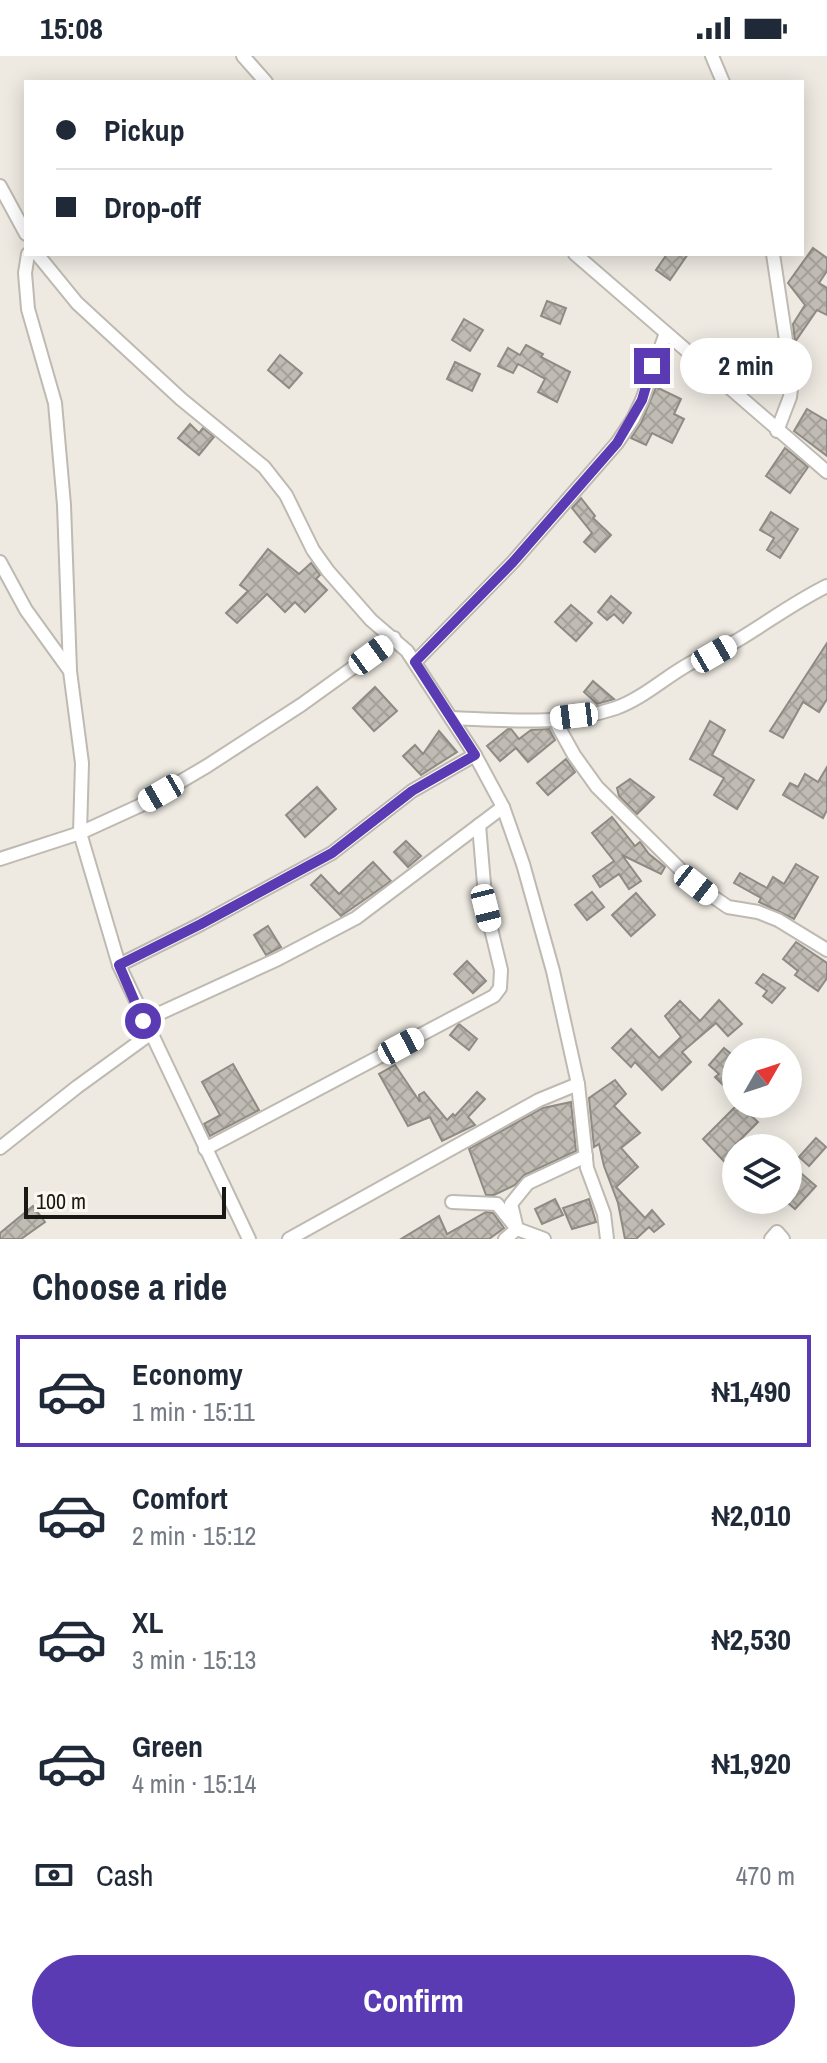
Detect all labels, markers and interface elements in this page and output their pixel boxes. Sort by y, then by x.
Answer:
text: 15:08 [40,8,103,48]
text: Pickup [104,110,185,150]
text: Drop-off [104,187,201,227]
callout: 2 min [680,338,812,394]
route end [634,348,670,384]
text: 2 min [718,348,774,383]
car [345,631,397,679]
car [687,632,741,676]
car [549,701,599,731]
car [134,771,188,815]
car [670,861,722,909]
car [469,882,503,934]
route start [125,1003,161,1039]
car [374,1024,428,1068]
north arrow [722,1038,802,1118]
map controls [722,1038,802,1214]
button: layers [722,1134,802,1214]
scale bar [24,1183,226,1219]
text: 100 m [36,1186,86,1216]
text: Choose a ride [32,1263,227,1311]
text: Economy [132,1354,243,1394]
icon: car [36,1355,108,1427]
text: ₦1,490 [712,1371,791,1411]
text: 1 min · 15:11 [132,1394,255,1429]
text: Comfort [132,1478,228,1518]
icon: car [36,1479,108,1551]
text: ₦2,010 [712,1495,791,1535]
text: 2 min · 15:12 [132,1518,256,1553]
text: XL [132,1602,163,1642]
icon: car [36,1603,108,1675]
text: ₦2,530 [712,1619,791,1659]
text: 3 min · 15:13 [132,1642,256,1677]
text: Green [132,1726,203,1766]
icon: car [36,1727,108,1799]
text: ₦1,920 [712,1743,791,1783]
text: 4 min · 15:14 [132,1766,256,1801]
icon: cash [32,1853,76,1897]
text: Cash [96,1855,153,1895]
text: 470 m [736,1858,795,1893]
button: Confirm [32,1955,795,2047]

